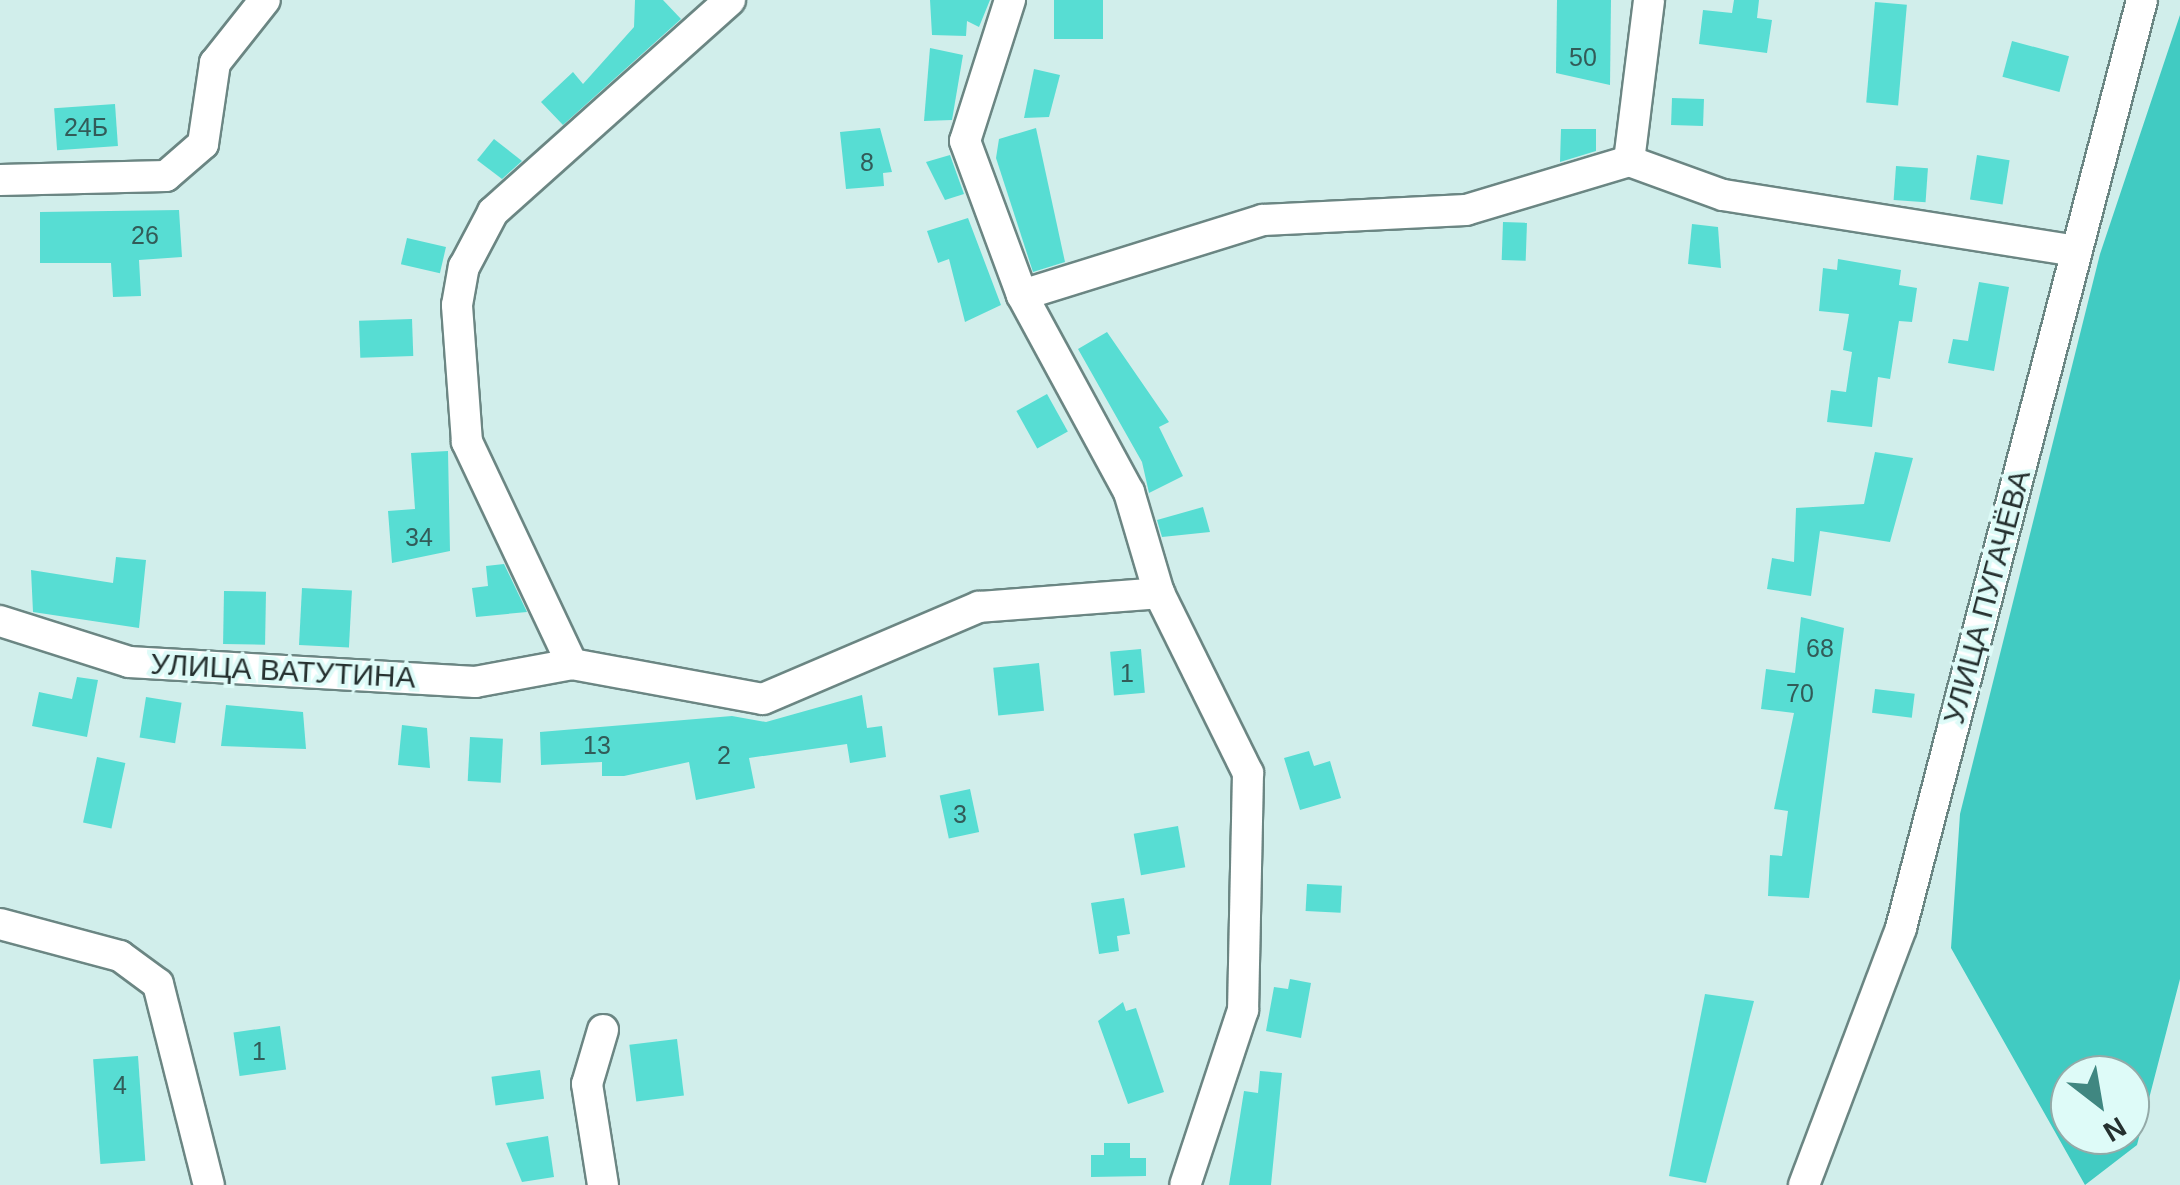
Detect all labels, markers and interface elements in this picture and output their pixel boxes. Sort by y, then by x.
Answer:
house number: 50 [1569,42,1597,72]
house number: 24Б [64,112,108,142]
house number: 8 [860,147,874,177]
house number: 26 [131,220,159,250]
street label: УЛИЦА ПУГАЧЁВА [1936,466,2038,728]
house number: 34 [405,522,433,552]
house number: 68 [1806,633,1834,663]
street label: УЛИЦА ВАТУТИНА [150,646,416,696]
house number: 1 [1120,658,1134,688]
house number: 70 [1786,678,1814,708]
house number: 13 [583,730,611,760]
house number: 2 [717,740,731,770]
house number: 3 [953,799,967,829]
house number: 1 [252,1036,266,1066]
north arrow [2050,1055,2150,1155]
house number: 4 [113,1070,127,1100]
text: N [2098,1111,2131,1148]

